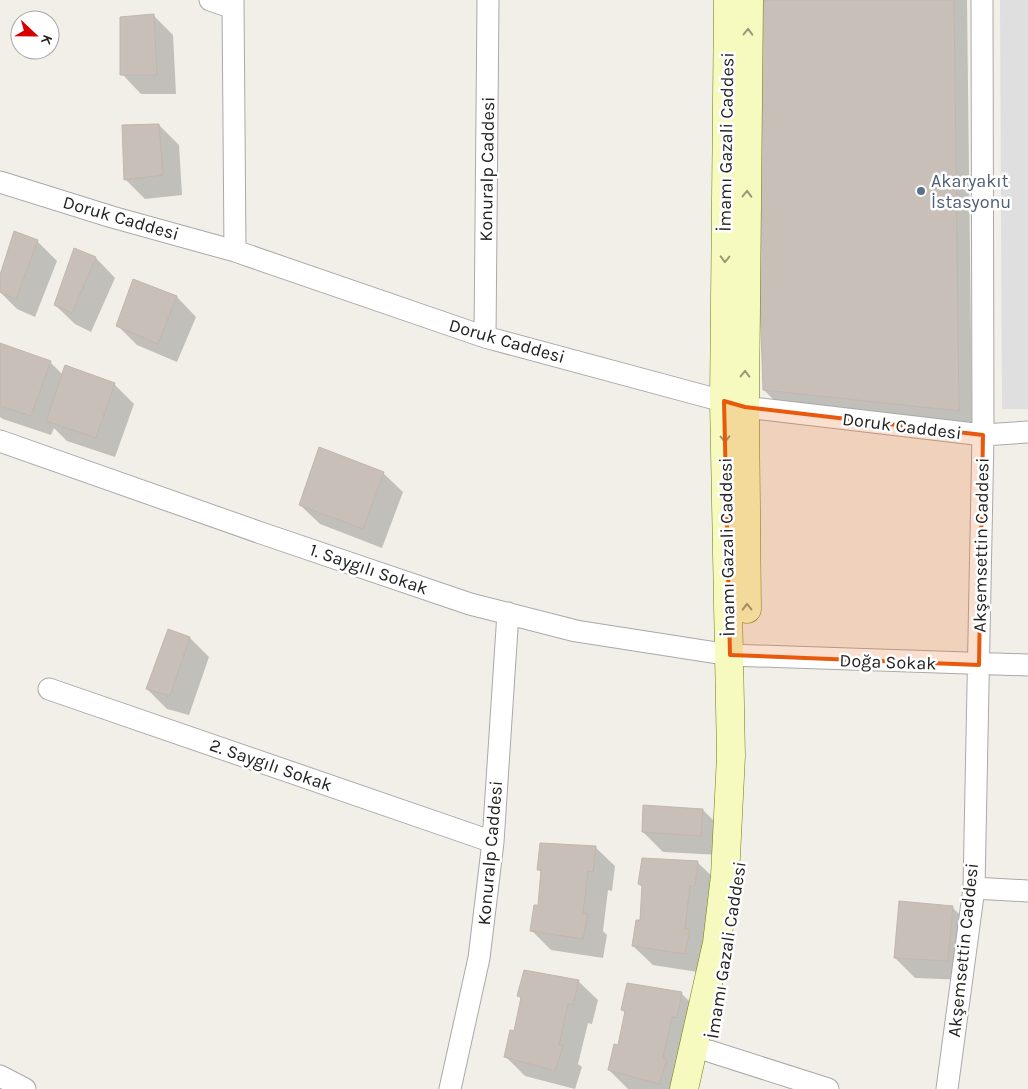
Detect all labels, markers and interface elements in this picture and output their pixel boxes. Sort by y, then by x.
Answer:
north arrow [10,10,60,60]
one-way arrow [743,28,753,36]
text: K [37,32,56,48]
street label: İmamı Gazali Caddesi [713,52,739,232]
street label: Konuralp Caddesi [475,96,499,242]
place label: Akaryakıt İstasyonu [931,170,1011,213]
marker: Akaryakıt İstasyonu [915,185,927,197]
one-way arrow [742,190,752,198]
street label: Doruk Caddesi [60,191,182,245]
one-way arrow [720,255,730,263]
street label: Doruk Caddesi [446,314,568,368]
one-way arrow [740,370,750,378]
street label: Doruk Caddesi [841,408,963,444]
one-way arrow [719,435,730,443]
street label: İmamı Gazali Caddesi [714,457,740,637]
street label: Akşemsettin Caddesi [968,457,994,633]
street label: 1. Saygılı Sokak [307,538,431,600]
one-way arrow [742,603,753,611]
street label: Doğa Sokak [839,649,937,675]
street label: 2. Saygılı Sokak [207,734,335,796]
street label: Konuralp Caddesi [473,780,507,926]
street label: İmamı Gazali Caddesi [701,860,751,1040]
street label: Akşemsettin Caddesi [943,862,983,1038]

